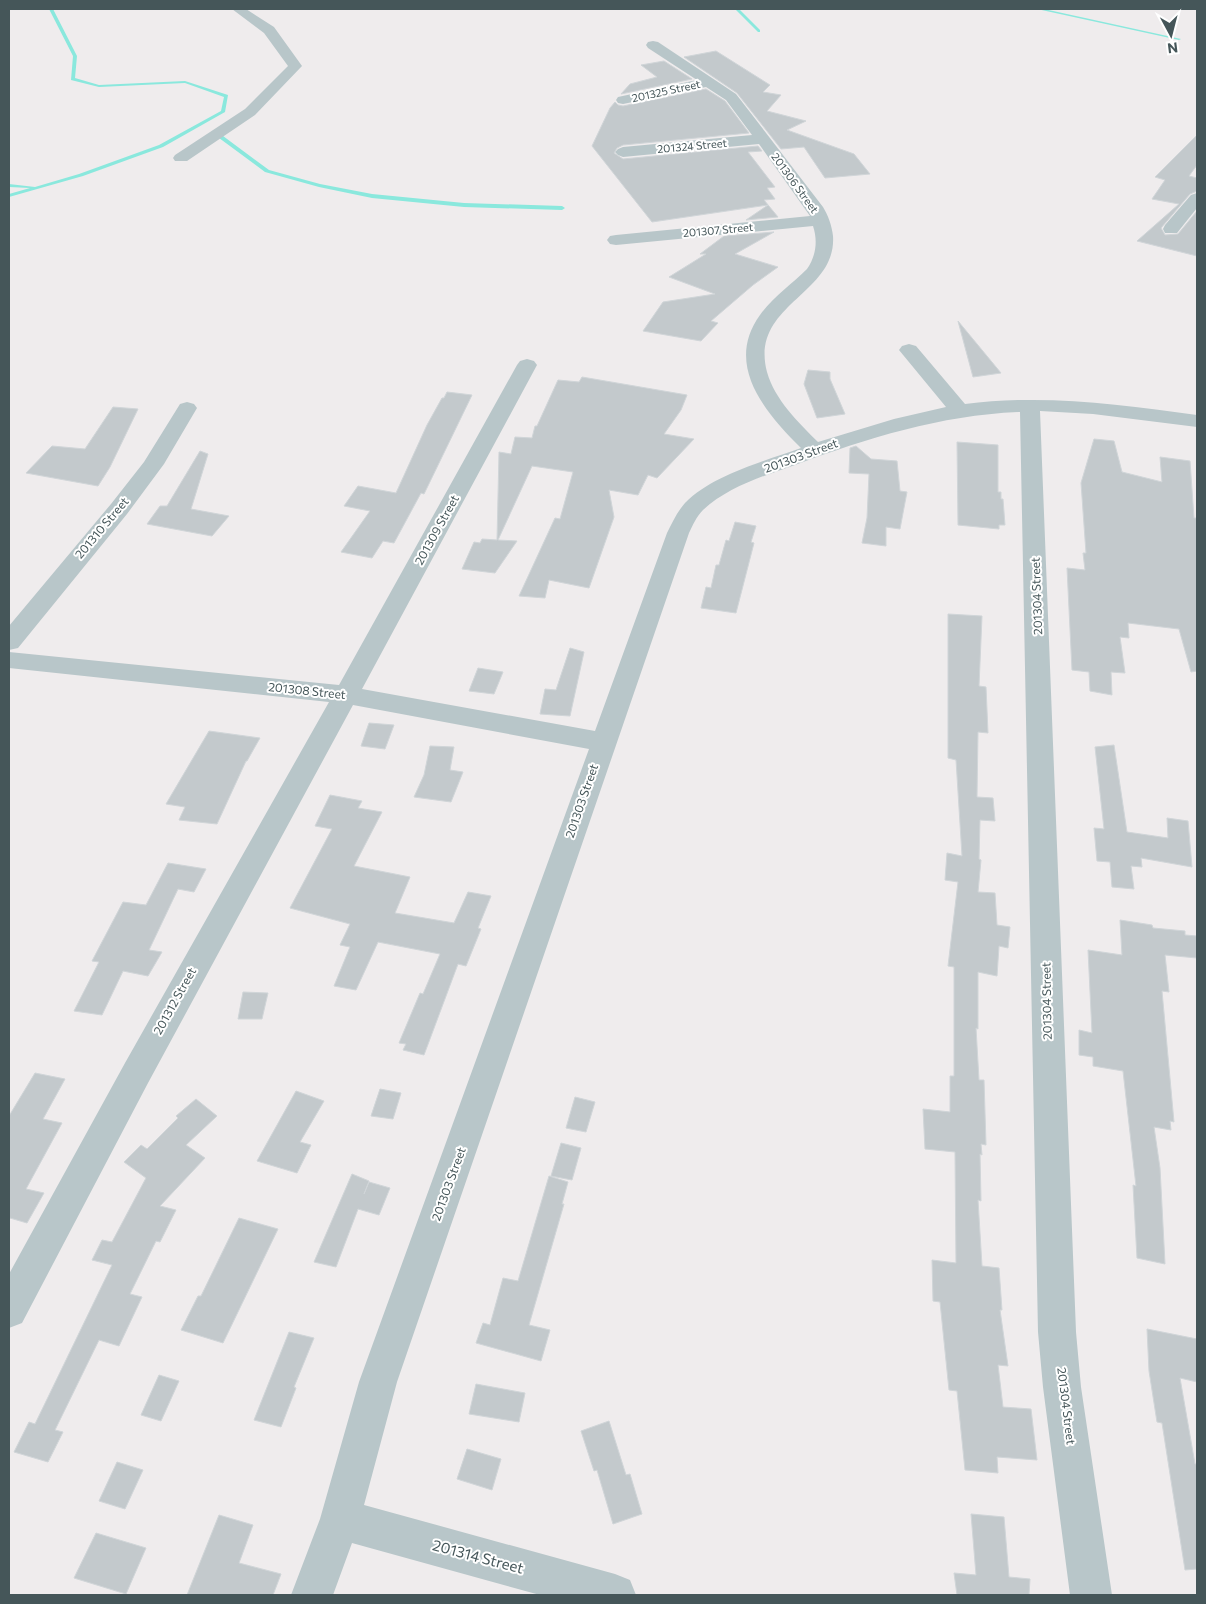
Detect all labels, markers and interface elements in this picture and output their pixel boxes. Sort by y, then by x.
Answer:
north arrow [1146,10,1196,60]
text: N [1166,39,1179,57]
street label: 201325 Street [630,77,702,104]
street label: 201324 Street [657,136,728,155]
street label: 201306 Street [769,150,822,216]
street label: 201307 Street [682,220,754,239]
street label: 201303 Street [762,435,839,475]
street label: 201309 Street [411,492,461,567]
street label: 201310 Street [72,494,131,561]
street label: 201304 Street [1028,557,1044,635]
street label: 201308 Street [268,679,347,701]
street label: 201303 Street [562,762,600,839]
street label: 201304 Street [1038,962,1054,1040]
street label: 201312 Street [150,965,198,1036]
street label: 201303 Street [428,1145,468,1222]
street label: 201304 Street [1055,1366,1079,1445]
street label: 201314 Street [431,1535,526,1577]

